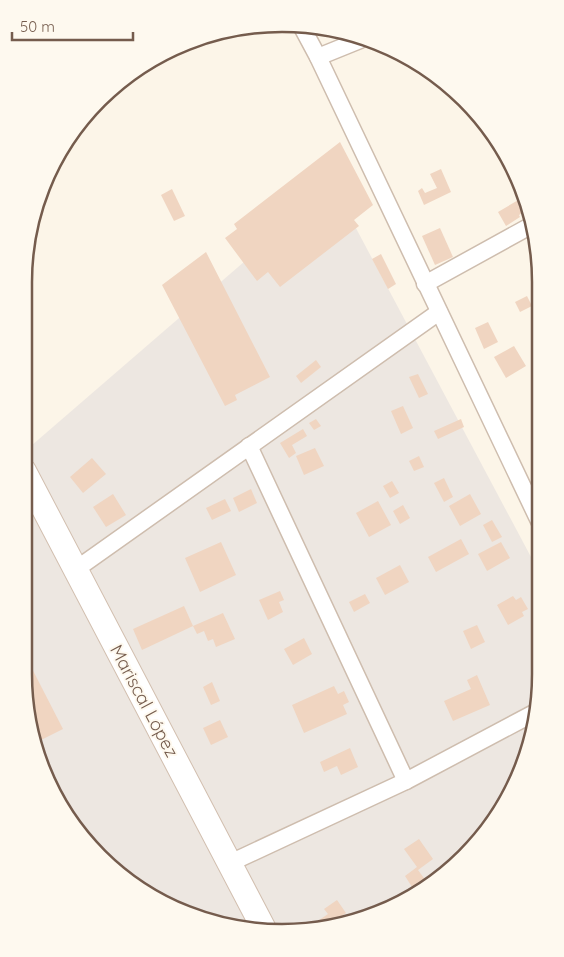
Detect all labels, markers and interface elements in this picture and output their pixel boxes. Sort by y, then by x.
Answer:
scale bar [12,10,134,42]
text: 50 m [20,17,55,36]
street label: Mariscal López [105,640,184,761]

